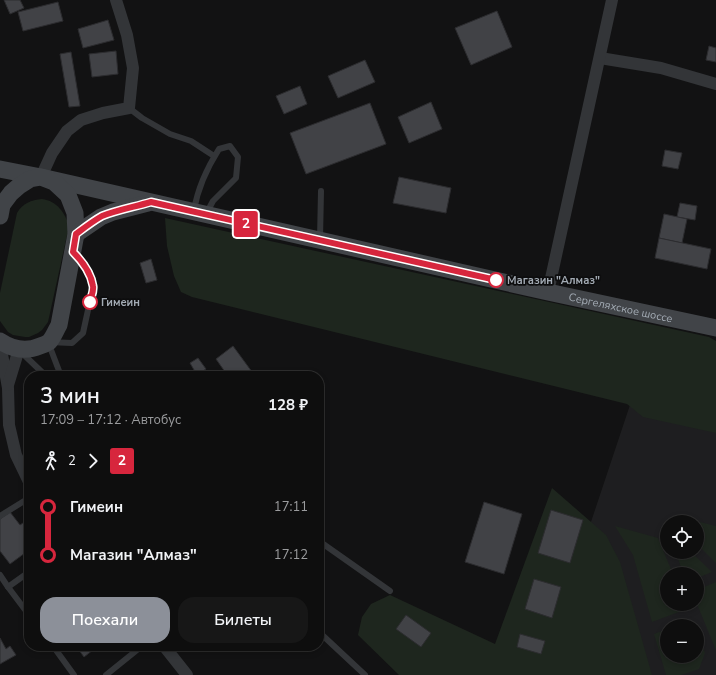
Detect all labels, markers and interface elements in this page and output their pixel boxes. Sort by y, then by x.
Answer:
line badge: 2 [233,211,259,237]
text: 2 [242,214,250,233]
marker: Магазин "Алмаз" [488,272,504,288]
place label: Магазин "Алмаз" [507,273,600,288]
street label: Сергеляхское шоссе [567,290,674,327]
marker: Гимеин [82,294,98,310]
place label: Гимеин [101,295,140,310]
text: 3 мин [40,381,100,411]
text: 128 ₽ [268,395,308,415]
text: 17:09 – 17:12 · Автобус [40,411,181,429]
icon: walk [40,450,62,472]
icon: forward [82,450,104,472]
text: 2 [118,451,126,470]
text: 2 [68,452,76,470]
text: Гимеин [70,497,123,517]
text: 17:11 [274,498,308,516]
map controls [660,515,704,663]
button: locate [660,515,704,559]
text: Магазин "Алмаз" [70,545,197,565]
text: 17:12 [274,546,308,564]
button: + [660,567,704,611]
button: Поехали [40,597,170,643]
button: Билеты [178,597,308,643]
button: − [660,619,704,663]

